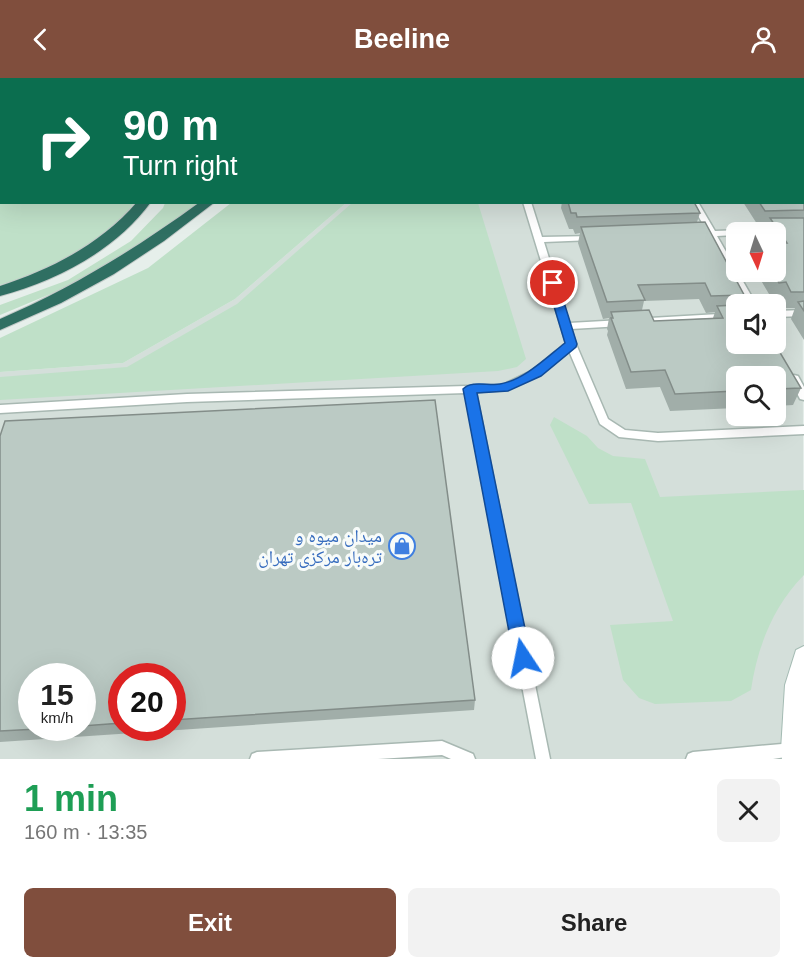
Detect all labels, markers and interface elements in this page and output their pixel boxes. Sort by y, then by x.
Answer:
icon: back [24,23,57,56]
icon: person [747,23,780,56]
text: Beeline [354,24,450,54]
icon: right [24,102,102,180]
text: 90 m [123,102,219,149]
text: Turn right [123,151,238,181]
north arrow [726,222,786,282]
map controls [726,222,786,426]
pin [527,257,578,308]
icon: arrive [536,266,569,299]
button: sound [726,294,786,354]
button: search [726,366,786,426]
place label: میدان میوه و تره‌بار مرکزی تهران [258,526,382,568]
shop icon: میدان میوه و تره‌بار مرکزی تهران [387,531,417,561]
position arrow [491,626,555,690]
speed limit sign: 20 [108,663,186,741]
text: 15 [40,678,74,711]
text: km/h [41,709,73,726]
text: 1 min [24,778,118,819]
button: close [717,779,780,842]
text: 160 m · 13:35 [24,821,147,843]
button: Exit [24,888,396,957]
button: Share [408,888,780,957]

